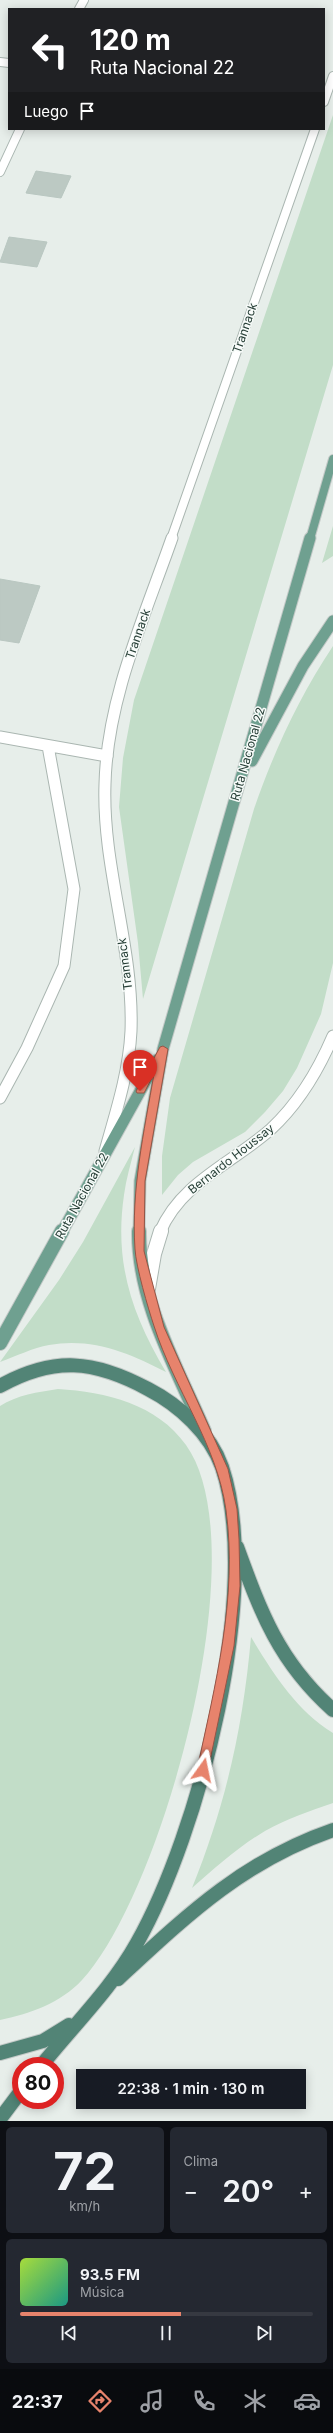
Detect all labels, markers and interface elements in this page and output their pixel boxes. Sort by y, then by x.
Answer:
text: 120 m [90,23,171,57]
icon: left [24,24,76,76]
text: Ruta Nacional 22 [90,57,235,78]
icon: arrive [76,100,98,122]
text: Luego [24,102,68,121]
street label: Trannack [229,300,260,355]
street label: Trannack [122,606,153,661]
street label: Ruta Nacional 22 [227,705,268,802]
street label: Trannack [114,937,135,991]
pin [123,1050,157,1091]
icon: arrive [129,1056,151,1078]
street label: Bernardo Houssay [185,1120,277,1197]
street label: Ruta Nacional 22 [52,1150,111,1242]
position arrow [182,1749,224,1791]
speed limit sign: 80 [12,2057,64,2109]
text: 22:38 · 1 min · 130 m [117,2079,265,2098]
text: 72 [53,2140,116,2203]
text: Clima [184,2153,218,2169]
text: 20° [222,2173,274,2209]
text: − [184,2178,198,2204]
text: + [298,2178,313,2204]
text: km/h [69,2198,100,2214]
text: 93.5 FM [80,2265,140,2284]
text: Música [80,2284,124,2300]
icon: previous [58,2322,80,2344]
icon: pause [155,2322,177,2344]
icon: next [253,2322,275,2344]
icon: directions [86,2387,114,2415]
icon: music [138,2387,166,2415]
icon: phone [190,2387,218,2415]
icon: climate [241,2387,269,2415]
icon: car [293,2387,321,2415]
text: 22:37 [12,2391,63,2412]

